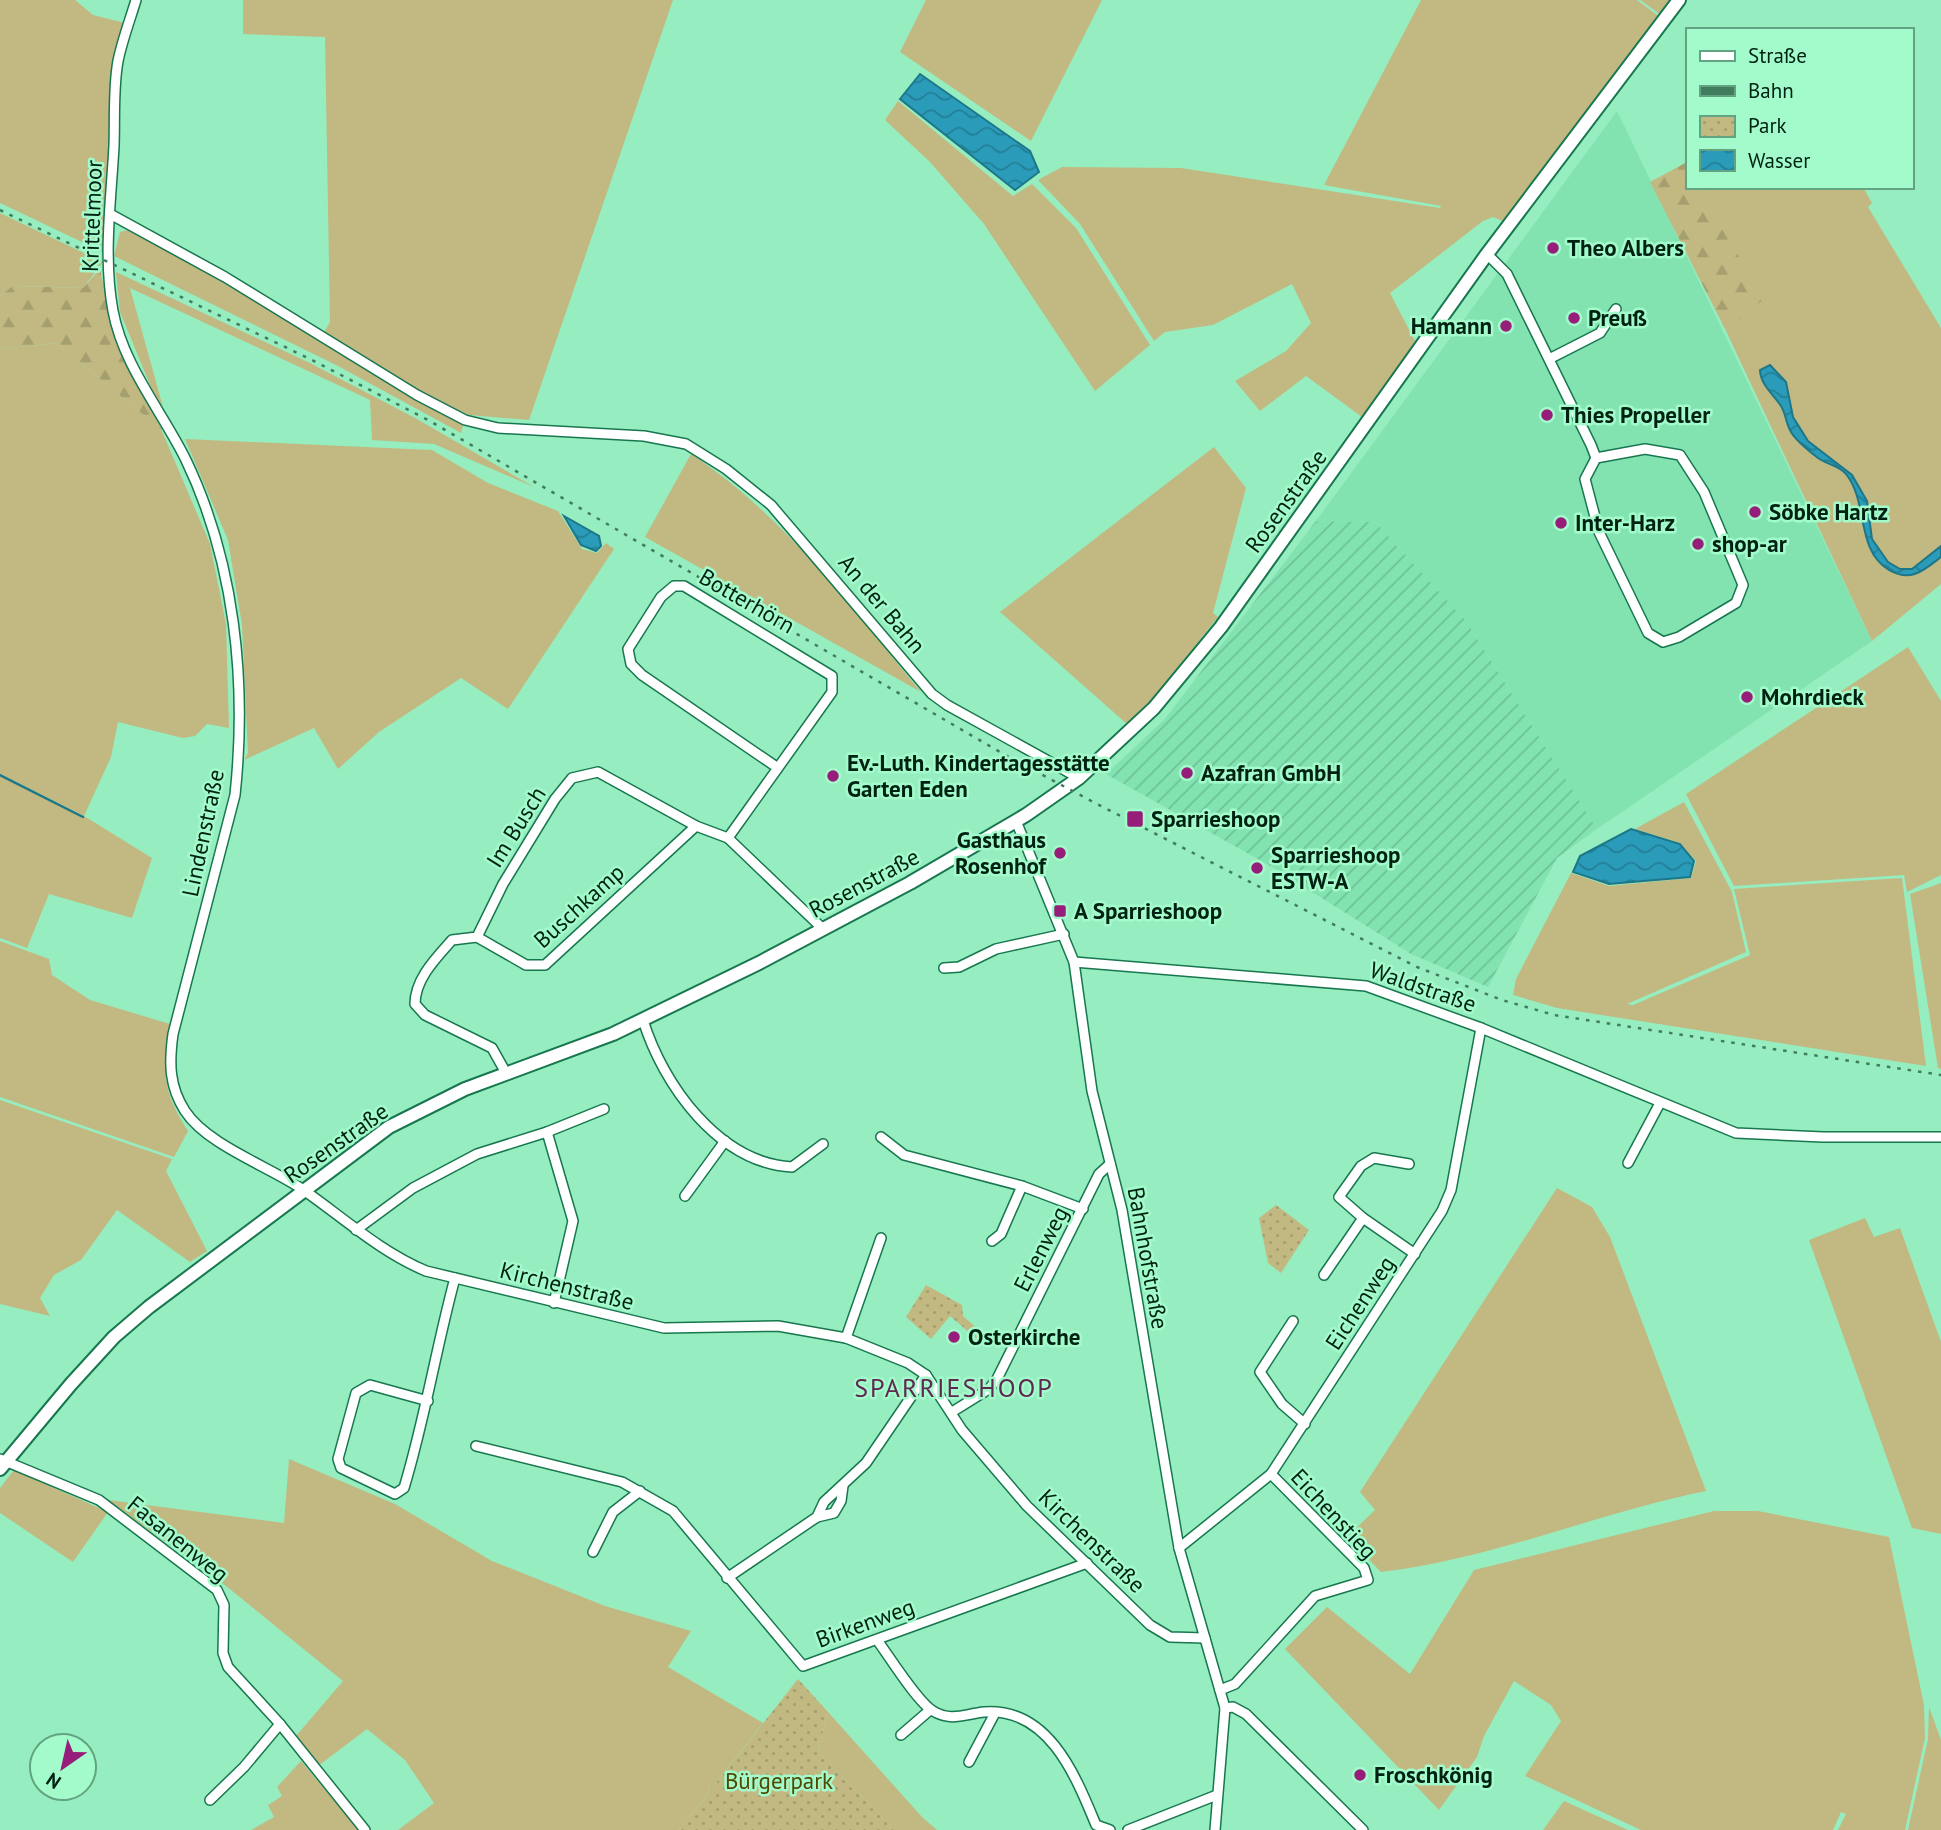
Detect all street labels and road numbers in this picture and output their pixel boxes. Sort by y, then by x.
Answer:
street label: Krittelmoor [75,159,108,273]
street label: Rosenstraße [1238,443,1333,558]
street label: An der Bahn [833,548,932,659]
street label: Botterhörn [694,562,800,640]
street label: Lindenstraße [175,767,230,899]
street label: Im Busch [479,781,552,873]
street label: Rosenstraße [804,841,924,924]
street label: Buschkamp [527,857,630,954]
street label: Waldstraße [1366,955,1480,1018]
street label: Rosenstraße [278,1096,394,1189]
street label: Bahnhofstraße [1122,1184,1175,1331]
street label: Erlenweg [1007,1201,1074,1296]
street label: Eichenweg [1319,1250,1401,1355]
street label: Kirchenstraße [497,1255,637,1316]
street label: Eichenstieg [1285,1462,1384,1565]
street label: Kirchenstraße [1033,1483,1152,1599]
street label: Fasanenweg [122,1489,235,1588]
street label: Birkenweg [812,1591,918,1654]

